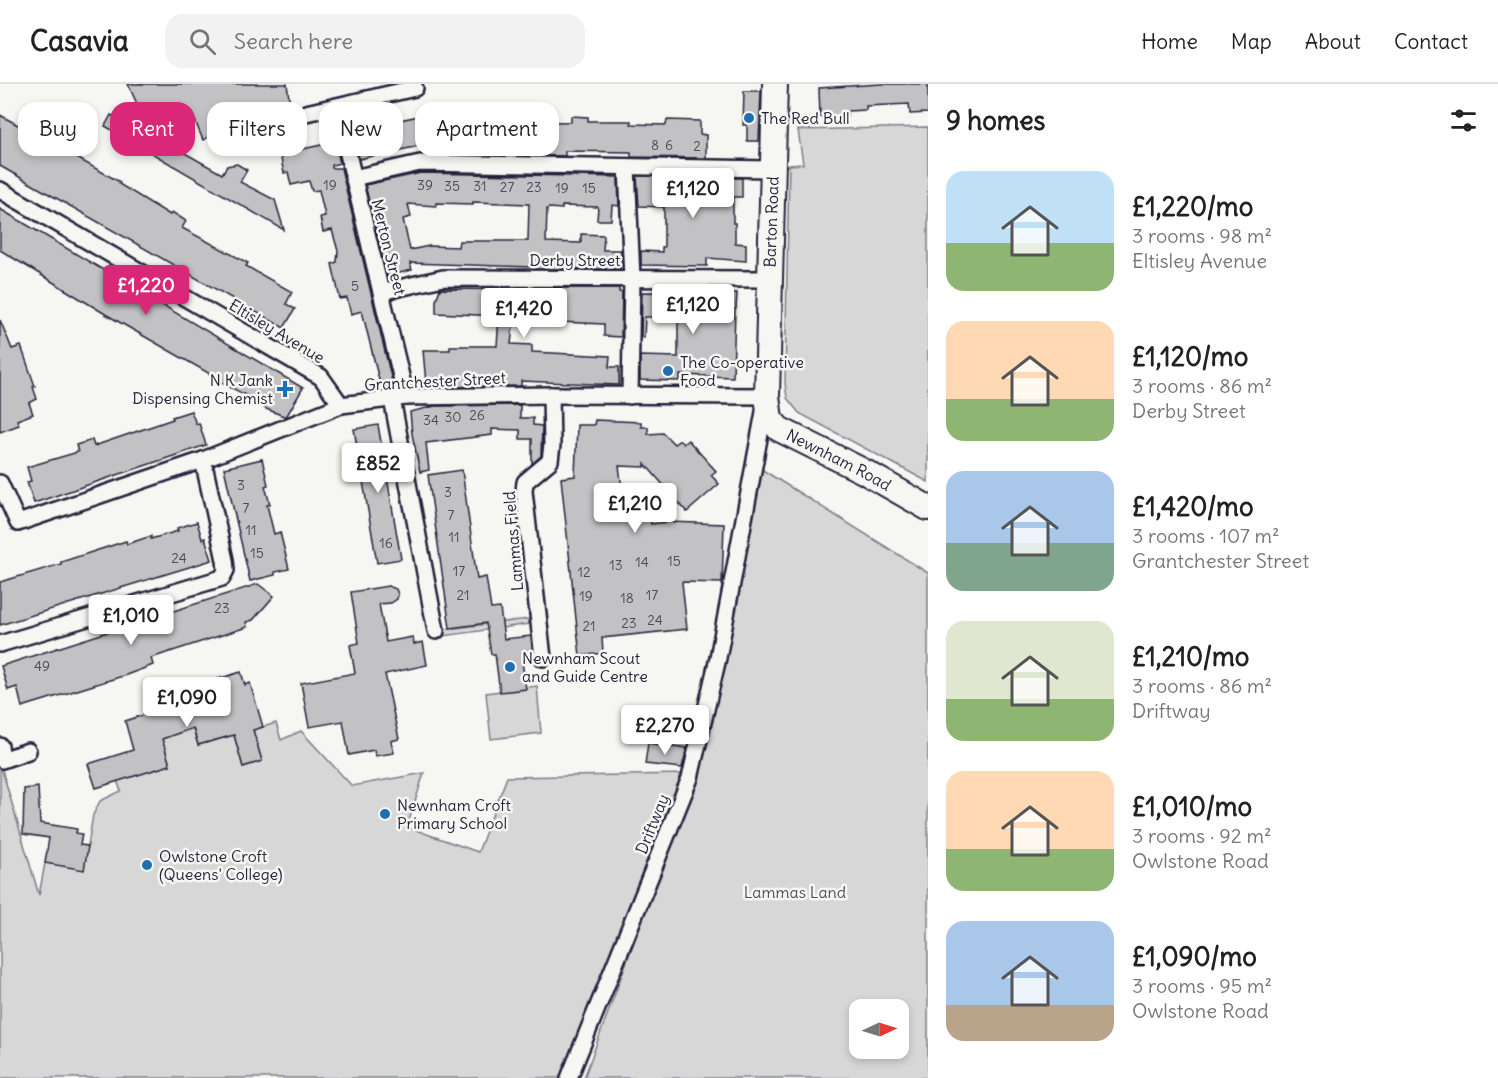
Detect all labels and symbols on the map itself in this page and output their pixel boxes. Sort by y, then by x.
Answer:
place label: The Red Bull [761,108,850,128]
marker: The Red Bull [742,111,756,125]
house number: 8 [651,136,659,154]
house number: 6 [665,136,673,154]
house number: 2 [693,137,701,155]
pin: £1,120 [644,168,742,219]
house number: 19 [323,176,337,194]
house number: 39 [417,176,433,194]
street label: Barton Road [759,176,783,268]
house number: 35 [444,177,460,195]
house number: 31 [473,177,487,195]
house number: 27 [500,178,514,196]
house number: 23 [526,178,542,196]
house number: 19 [555,179,569,197]
house number: 15 [582,179,596,197]
street label: Merton Street [367,197,411,298]
street label: Derby Street [530,250,621,270]
pin: £1,220 [97,265,195,316]
house number: 5 [351,277,359,295]
pin: £1,120 [644,284,742,335]
pin: £1,420 [475,288,573,339]
street label: Eltisley Avenue [226,295,328,367]
place label: The Co-operative Food [680,352,804,390]
marker: The Co-operative Food [661,364,675,378]
street label: Grantchester Street [364,367,507,395]
place label: N K Jank Dispensing Chemist [132,370,274,408]
marker: N K Jank Dispensing Chemist [278,382,292,396]
house number: 26 [469,406,485,424]
house number: 30 [444,408,462,426]
house number: 34 [423,411,439,429]
street label: Newnham Road [783,424,895,495]
pin: £852 [342,443,414,494]
house number: 3 [237,476,245,494]
house number: 3 [444,483,452,501]
pin: £1,210 [586,483,684,534]
street label: Lammas Field [499,490,527,592]
house number: 7 [243,499,250,517]
house number: 7 [448,506,455,524]
house number: 11 [245,521,257,539]
house number: 11 [448,528,460,546]
house number: 16 [379,534,393,552]
house number: 15 [250,544,264,562]
house number: 24 [171,549,187,567]
house number: 15 [667,552,681,570]
house number: 14 [635,553,649,571]
house number: 13 [609,556,623,574]
house number: 17 [453,562,465,580]
house number: 12 [577,563,591,581]
house number: 21 [456,586,470,604]
house number: 17 [646,586,658,604]
house number: 19 [579,587,593,605]
house number: 18 [620,589,634,607]
pin: £1,010 [82,595,180,646]
house number: 23 [214,599,230,617]
house number: 24 [647,611,663,629]
house number: 23 [621,614,637,632]
house number: 21 [582,617,596,635]
place label: Newnham Scout and Guide Centre [522,648,648,686]
house number: 49 [34,657,50,675]
marker: Newnham Scout and Guide Centre [503,660,517,674]
pin: £1,090 [138,677,236,728]
pin: £2,270 [616,705,714,756]
street label: Driftway [631,791,673,857]
place label: Newnham Croft Primary School [397,795,512,833]
marker: Newnham Croft Primary School [378,807,392,821]
place label: Owlstone Croft (Queens' College) [159,846,283,884]
marker: Owlstone Croft (Queens' College) [140,858,154,872]
park label: Lammas Land [744,882,846,902]
north arrow [849,999,909,1059]

